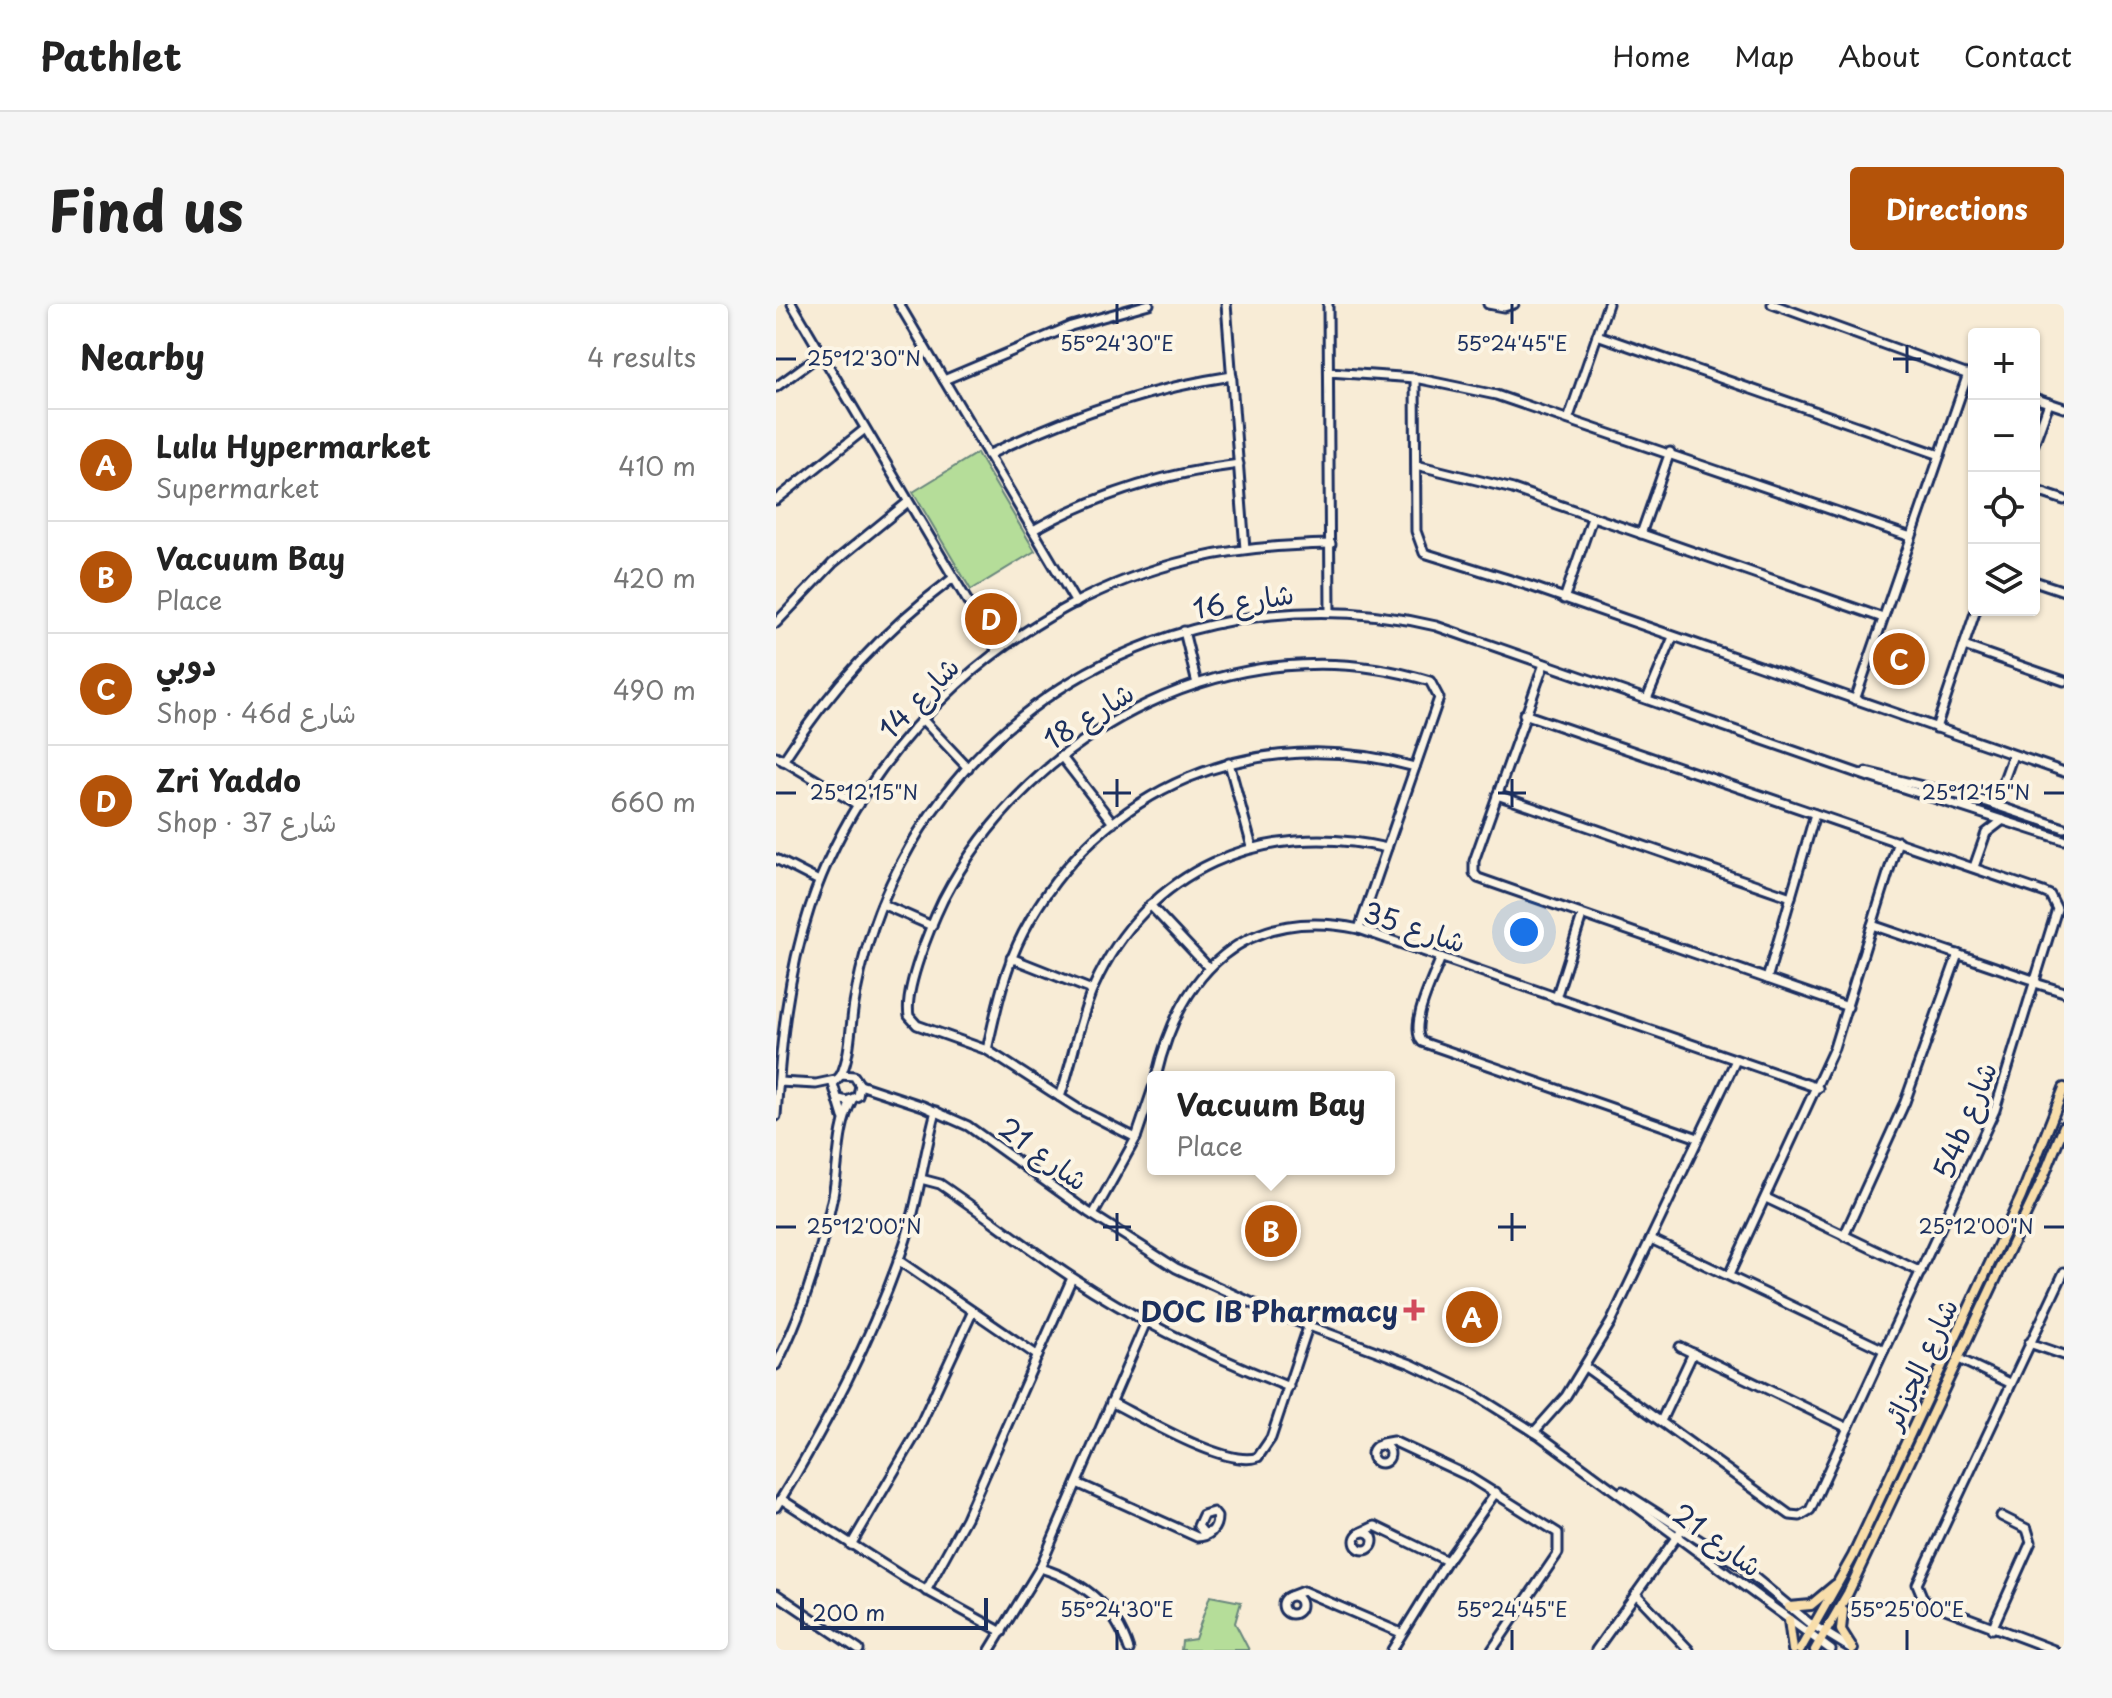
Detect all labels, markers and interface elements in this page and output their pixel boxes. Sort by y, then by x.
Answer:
text: Pathlet [40,27,182,84]
text: Home [1612,34,1690,77]
text: Map [1734,34,1794,77]
text: About [1838,34,1920,77]
text: Contact [1964,34,2072,77]
text: Find us [48,166,244,251]
button: Directions [1850,167,2064,250]
text: 55°24'30"E [1060,328,1174,358]
text: 55°24'45"E [1456,328,1568,358]
map controls [1968,328,2040,616]
button: + [1968,328,2040,400]
text: Nearby [80,330,205,382]
text: 4 results [587,337,696,376]
text: 25°12'30"N [807,343,921,373]
button: − [1968,400,2040,472]
text: Lulu Hypermarket [156,423,431,468]
text: A [96,446,116,485]
text: 410 m [618,446,696,485]
text: Supermarket [156,468,319,507]
button: locate [1968,472,2040,544]
text: Vacuum Bay [156,535,345,580]
button: layers [1968,544,2040,616]
text: B [97,558,115,597]
text: 420 m [613,558,696,597]
street label: شارع 16 [1189,571,1297,629]
text: Place [156,580,222,619]
pin: D [965,589,1017,649]
pin: C [1873,629,1925,689]
text: دوبي [156,641,216,686]
street label: شارع 14 [868,646,968,748]
text: C [96,670,116,709]
text: 490 m [613,670,696,709]
street label: شارع 18 [1034,670,1142,760]
text: Shop · 46d شارع [156,693,356,732]
text: Zri Yaddo [156,757,301,802]
text: 25°12'15"N [810,777,918,807]
text: 25°12'15"N [1922,777,2030,807]
text: D [96,782,116,821]
text: 660 m [610,782,696,821]
text: Shop · شارع 37 [156,802,337,841]
street label: شارع 35 [1358,889,1472,963]
your location [1504,912,1544,952]
street label: 54b شارع [1921,1055,2007,1185]
popup [1147,1071,1395,1175]
text: Vacuum Bay [1177,1081,1365,1126]
street label: شارع 21 [990,1106,1098,1200]
text: Place [1177,1126,1243,1165]
pin: B [1245,1201,1297,1261]
text: 25°12'00"N [806,1211,922,1241]
text: 25°12'00"N [1918,1211,2034,1241]
pin: A [1446,1287,1498,1347]
place label: DOC IB Pharmacy [1140,1289,1398,1332]
street label: شارع الجزائر [1869,1291,1968,1437]
marker: DOC IB Pharmacy [1405,1301,1423,1319]
street label: شارع 21 [1664,1492,1772,1586]
scale bar [800,1594,988,1630]
text: 55°24'30"E [1060,1594,1174,1624]
text: 55°24'45"E [1456,1594,1568,1624]
text: 55°25'00"E [1850,1594,1964,1624]
text: 200 m [812,1595,885,1628]

